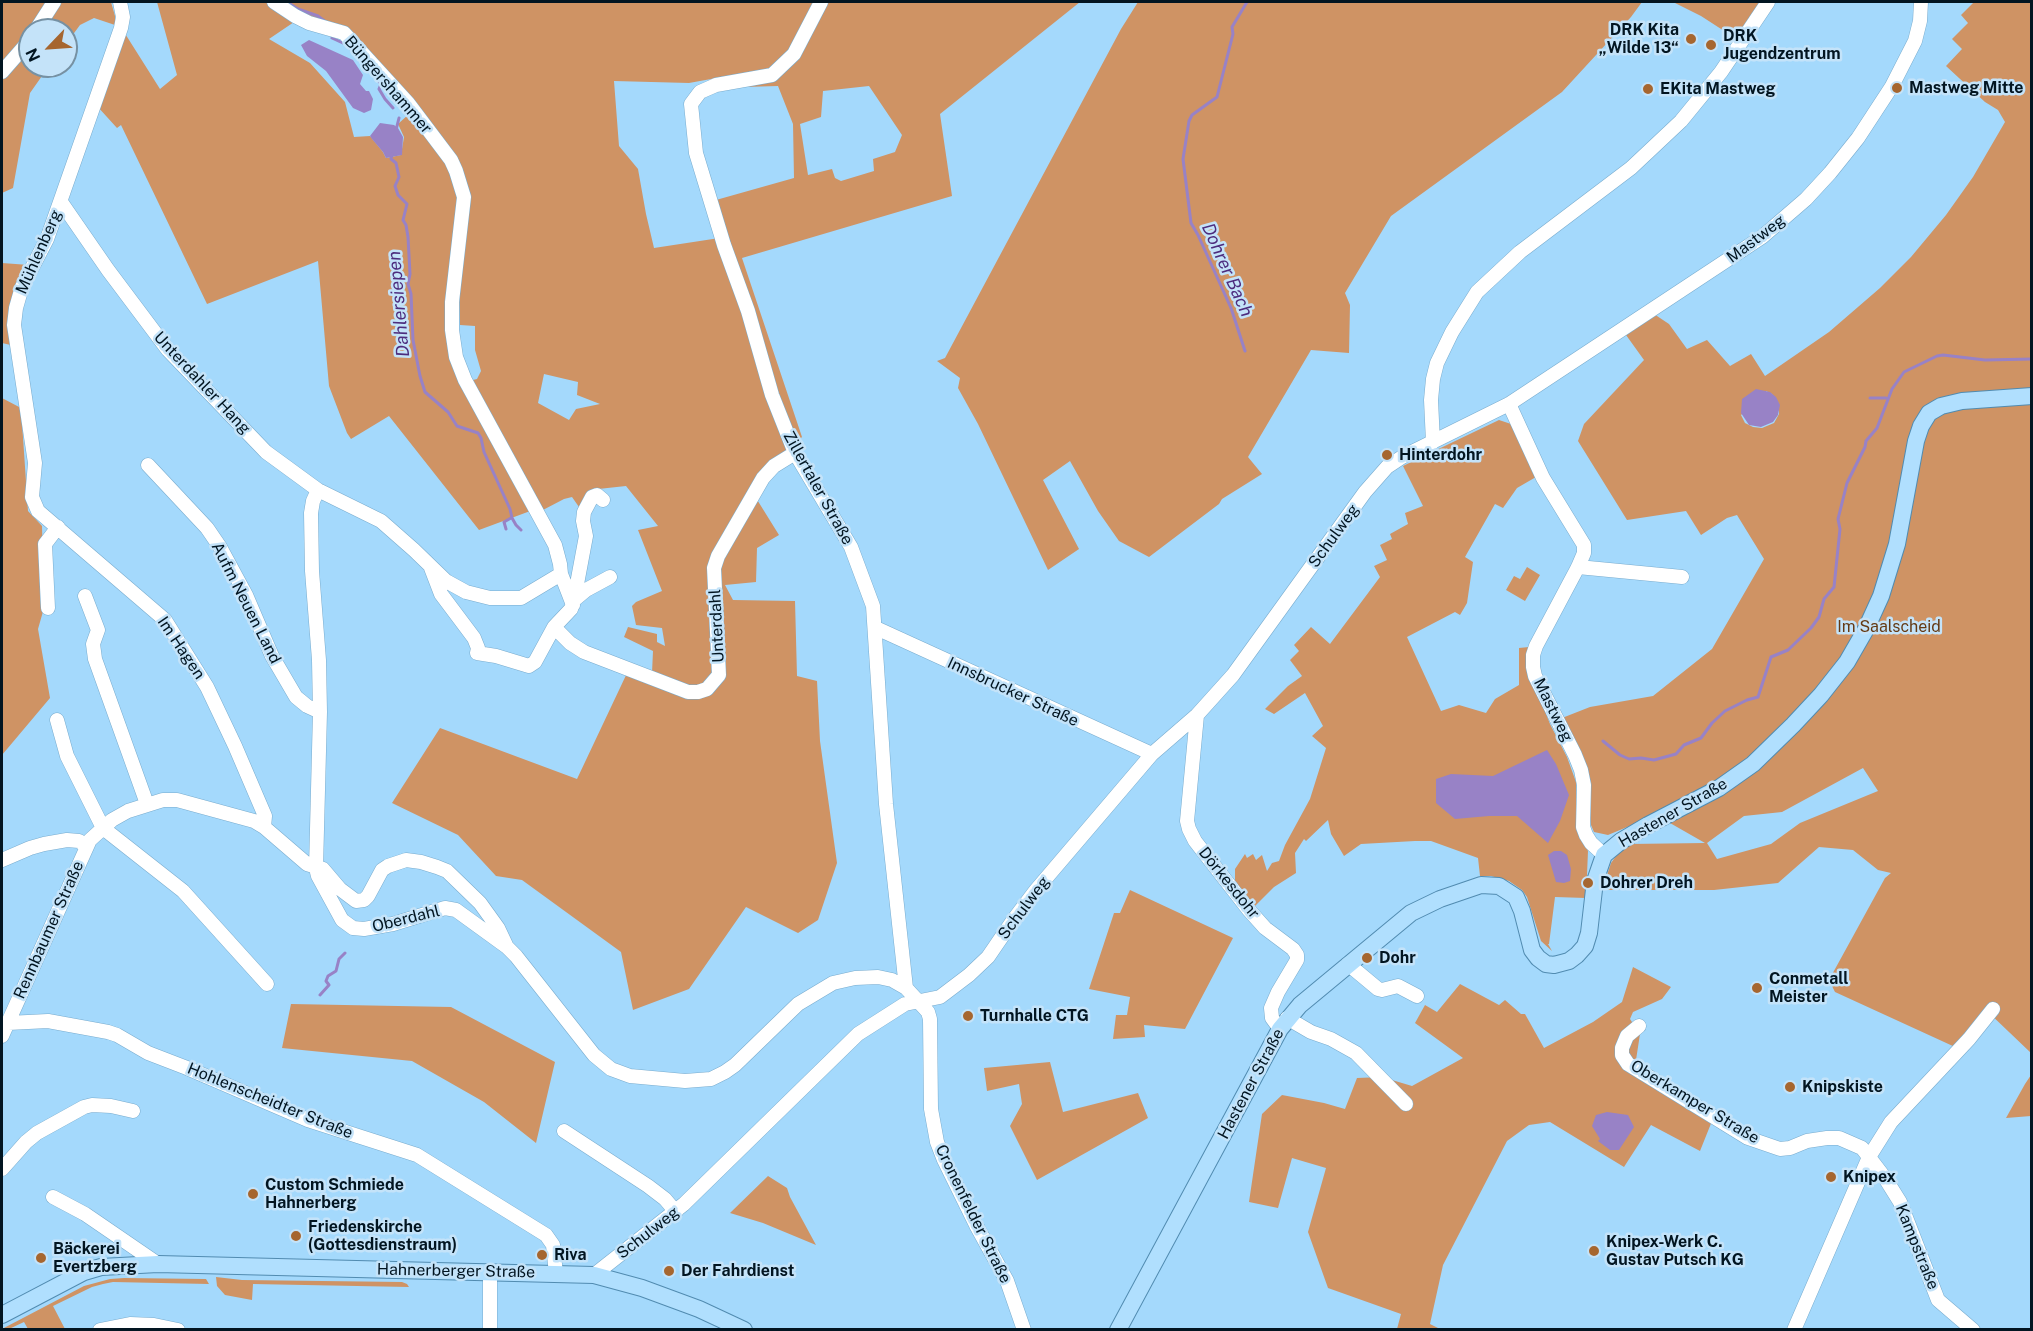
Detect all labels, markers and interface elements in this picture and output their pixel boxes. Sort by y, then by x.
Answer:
north arrow [18,18,78,78]
place label: DRK Kita „Wilde 13“ [1599,20,1679,58]
place label: DRK Jugendzentrum [1723,26,1841,64]
street label: Büngershammer [340,32,436,138]
marker: DRK Kita „Wilde 13“ [1684,32,1698,46]
marker: DRK Jugendzentrum [1704,38,1718,52]
text: N [22,45,44,65]
place label: Mastweg Mitte [1909,78,2024,98]
place label: EKita Mastweg [1660,79,1775,99]
marker: Mastweg Mitte [1890,81,1904,95]
marker: EKita Mastweg [1641,82,1655,96]
street label: Mühlenberg [12,207,66,297]
street label: Mastweg [1723,211,1789,267]
water label: Dohrer Bach [1197,220,1257,320]
water label: Dahlersiepen [384,250,414,358]
street label: Unterdahler Hang [150,328,254,438]
street label: Zillertaler Straße [779,428,857,548]
place label: Hinterdohr [1399,445,1482,465]
marker: Hinterdohr [1380,448,1394,462]
street label: Schulweg [1305,501,1363,571]
street label: Aufm Neuen Land [207,539,285,667]
street label: Unterdahl [705,589,729,663]
street label: Im Hagen [153,613,209,683]
park label: Im Saalscheid [1837,617,1941,637]
street label: Innsbrucker Straße [944,653,1082,731]
street label: Mastweg [1529,675,1577,745]
street label: Hastener Straße [1615,774,1731,852]
street label: Dörkesdohr [1194,843,1264,923]
street label: Rennbaumer Straße [10,858,88,1002]
street label: Schulweg [994,873,1054,943]
place label: Dohrer Dreh [1600,873,1693,893]
marker: Dohrer Dreh [1581,876,1595,890]
street label: Oberdahl [370,901,442,937]
place label: Dohr [1379,948,1416,968]
marker: Dohr [1360,951,1374,965]
place label: Conmetall Meister [1769,969,1848,1007]
marker: Conmetall Meister [1750,981,1764,995]
place label: Turnhalle CTG [980,1006,1089,1026]
marker: Turnhalle CTG [961,1009,975,1023]
street label: Hastener Straße [1214,1025,1288,1143]
street label: Oberkamper Straße [1627,1056,1763,1148]
street label: Hohlenscheidter Straße [184,1059,356,1143]
place label: Knipskiste [1802,1077,1883,1097]
marker: Knipskiste [1783,1080,1797,1094]
street label: Cronenfelder Straße [931,1142,1015,1286]
place label: Knipex [1843,1167,1896,1187]
marker: Knipex [1824,1170,1838,1184]
place label: Custom Schmiede Hahnerberg [265,1175,404,1213]
marker: Custom Schmiede Hahnerberg [246,1187,260,1201]
street label: Kampstraße [1891,1202,1943,1292]
street label: Schulweg [613,1203,683,1263]
place label: Friedenskirche (Gottesdienstraum) [308,1217,457,1255]
marker: Friedenskirche (Gottesdienstraum) [289,1229,303,1243]
place label: Knipex-Werk C. Gustav Putsch KG [1606,1232,1744,1270]
place label: Bäckerei Evertzberg [53,1239,137,1277]
marker: Knipex-Werk C. Gustav Putsch KG [1587,1244,1601,1258]
place label: Riva [554,1245,586,1265]
marker: Riva [535,1248,549,1262]
marker: Bäckerei Evertzberg [34,1251,48,1265]
street label: Hahnerberger Straße [377,1260,535,1282]
place label: Der Fahrdienst [681,1261,794,1281]
marker: Der Fahrdienst [662,1264,676,1278]

